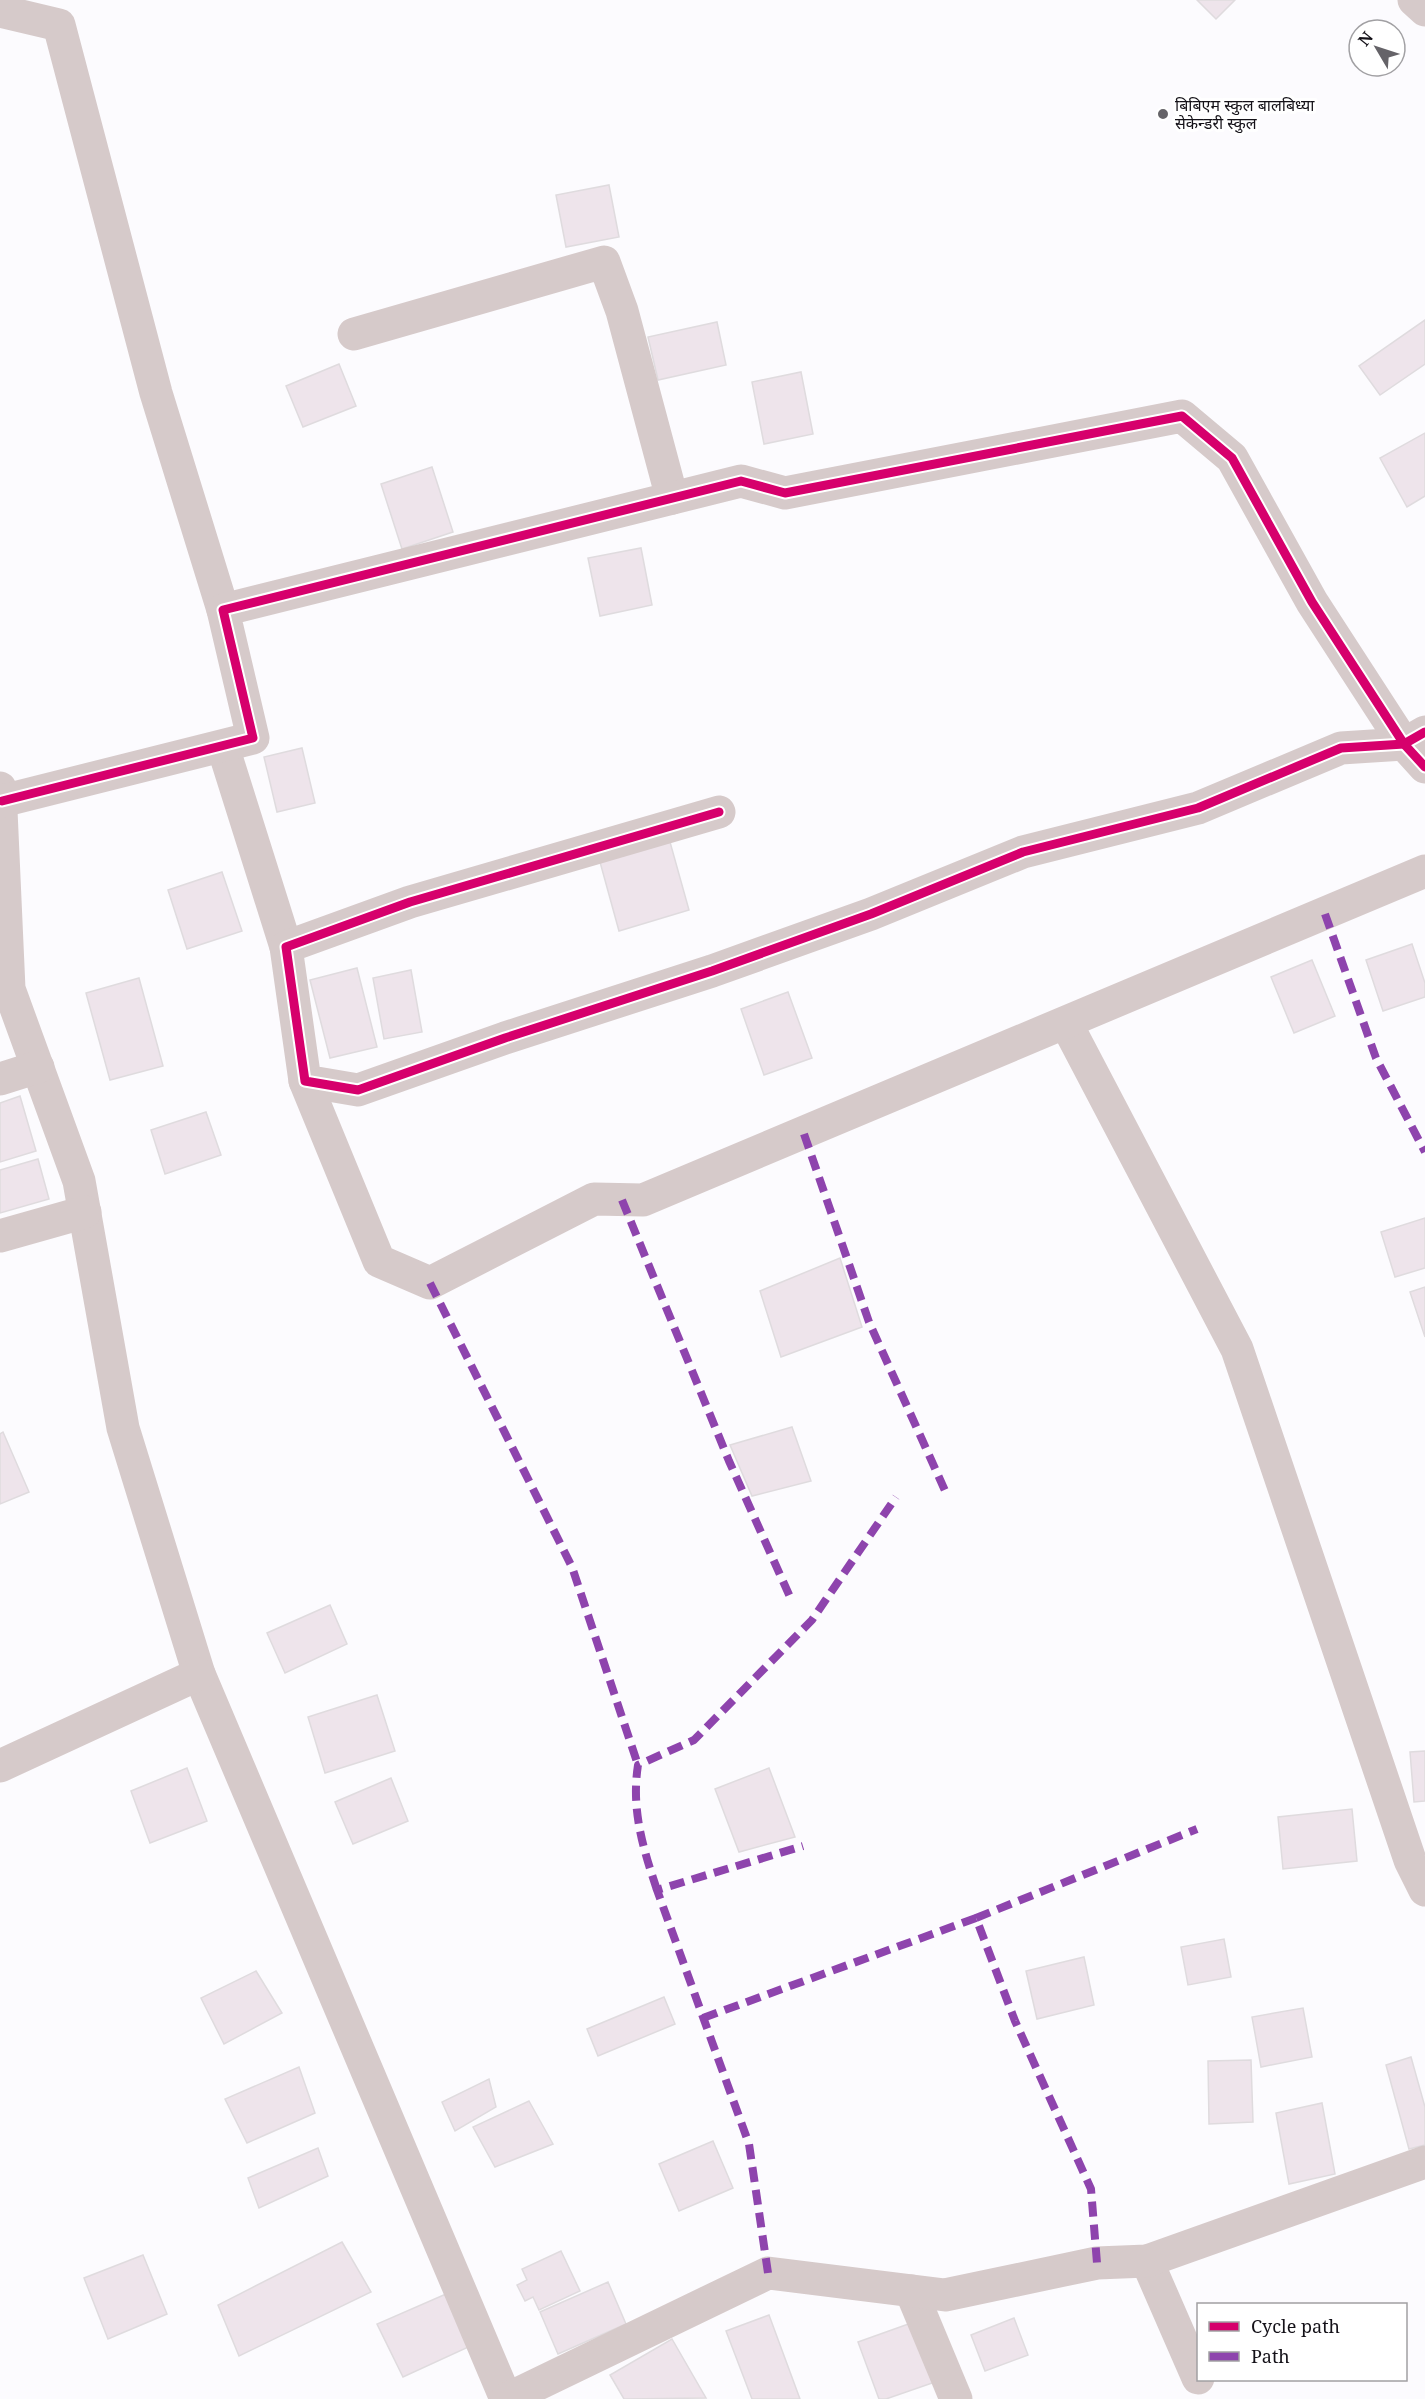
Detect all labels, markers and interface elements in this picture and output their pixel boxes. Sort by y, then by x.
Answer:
north arrow [1347,18,1407,78]
text: N [1353,26,1378,50]
place label: बिबिएम स्कुल बालबिध्या सेकेन्डरी स्कुल [1175,94,1315,134]
marker: बिबिएम स्कुल बालबिध्या सेकेन्डरी स्कुल [1156,107,1170,121]
legend [1197,2303,1407,2381]
text: Cycle path [1251,2314,1340,2338]
text: Path [1251,2344,1290,2368]

